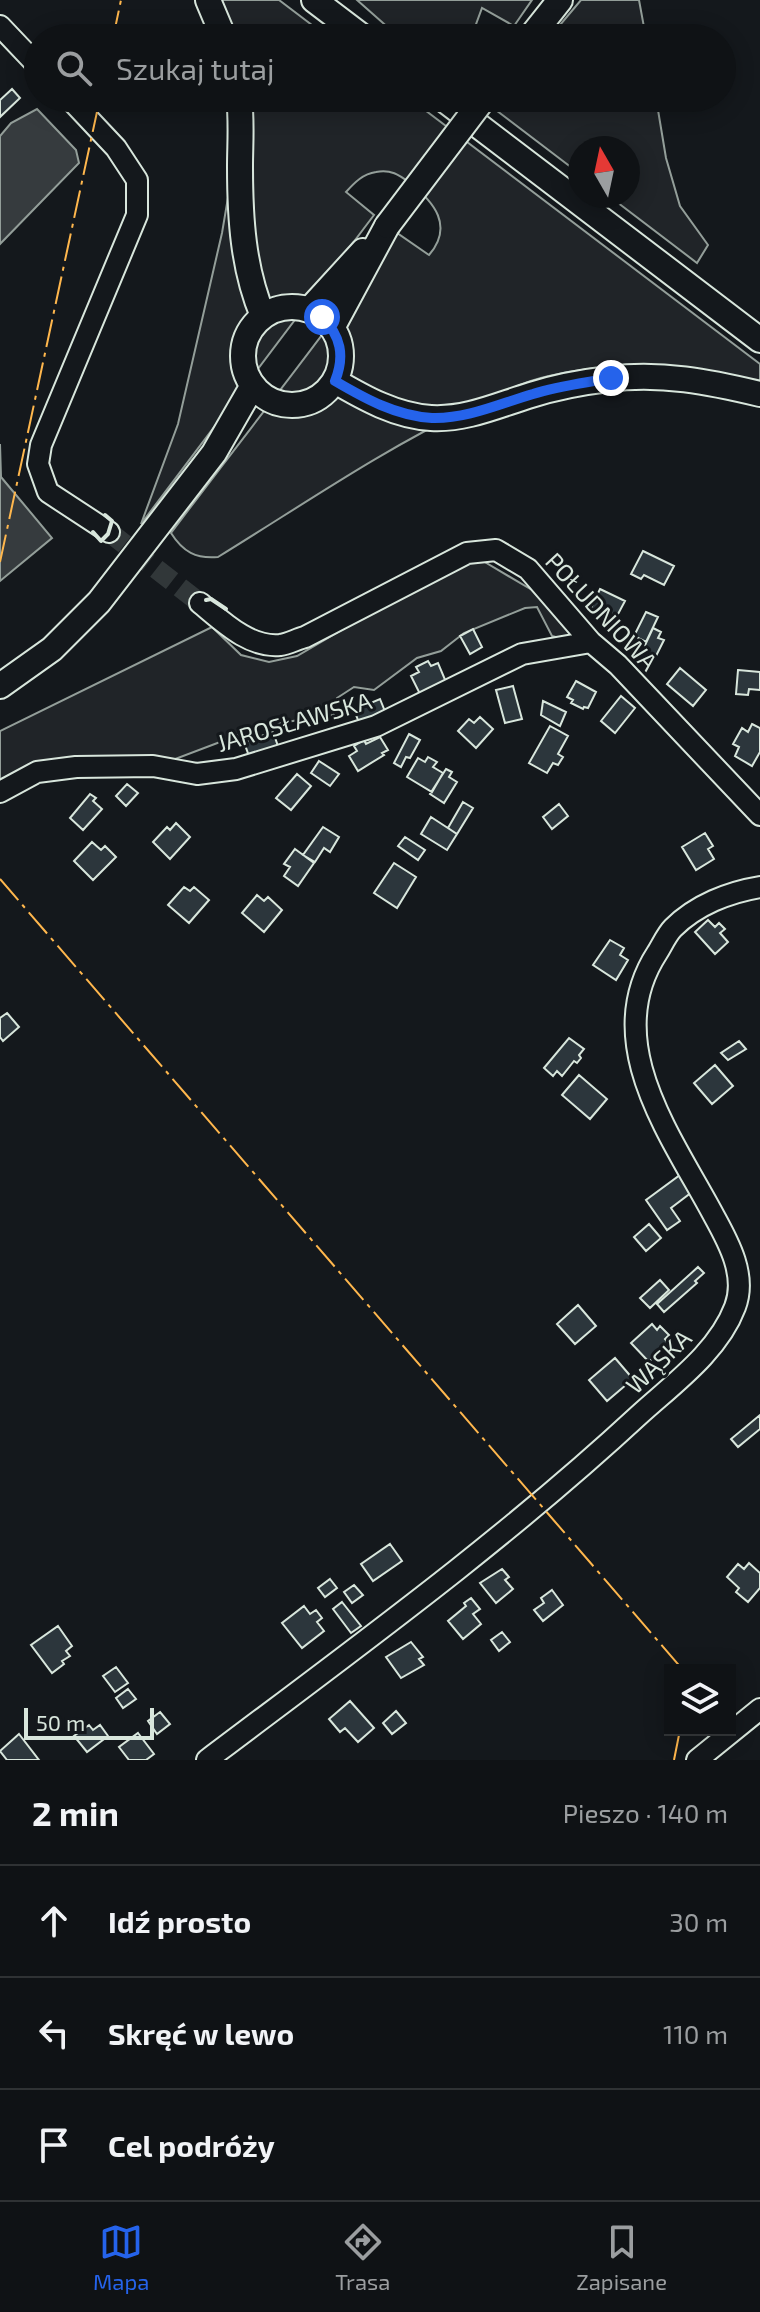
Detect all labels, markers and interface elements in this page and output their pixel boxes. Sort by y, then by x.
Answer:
search box [24,24,736,112]
icon: search [52,46,96,90]
text: Szukaj tutaj [116,50,275,86]
north arrow [568,136,640,208]
route start [304,299,340,335]
route end [593,360,629,396]
street label: POŁUDNIOWA [540,546,664,676]
street label: JAROSŁAWSKA [213,685,375,757]
street label: WĄSKA [619,1323,697,1399]
map controls [664,1664,736,1736]
button: layers [664,1664,736,1736]
scale bar [24,1704,154,1740]
text: 50 m [36,1709,85,1735]
text: 2 min [32,1792,119,1833]
text: Pieszo · 140 m [563,1797,728,1828]
icon: ahead [32,1899,76,1943]
text: Idź prosto [108,1903,251,1939]
text: 30 m [669,1906,728,1937]
icon: left [32,2011,76,2055]
text: Skręć w lewo [108,2015,294,2051]
text: 110 m [663,2018,728,2049]
icon: arrive [32,2123,76,2167]
text: Cel podróży [108,2127,275,2163]
tab: Mapa [93,2220,149,2294]
tab: Trasa [335,2220,390,2294]
tab: Zapisane [576,2220,667,2294]

